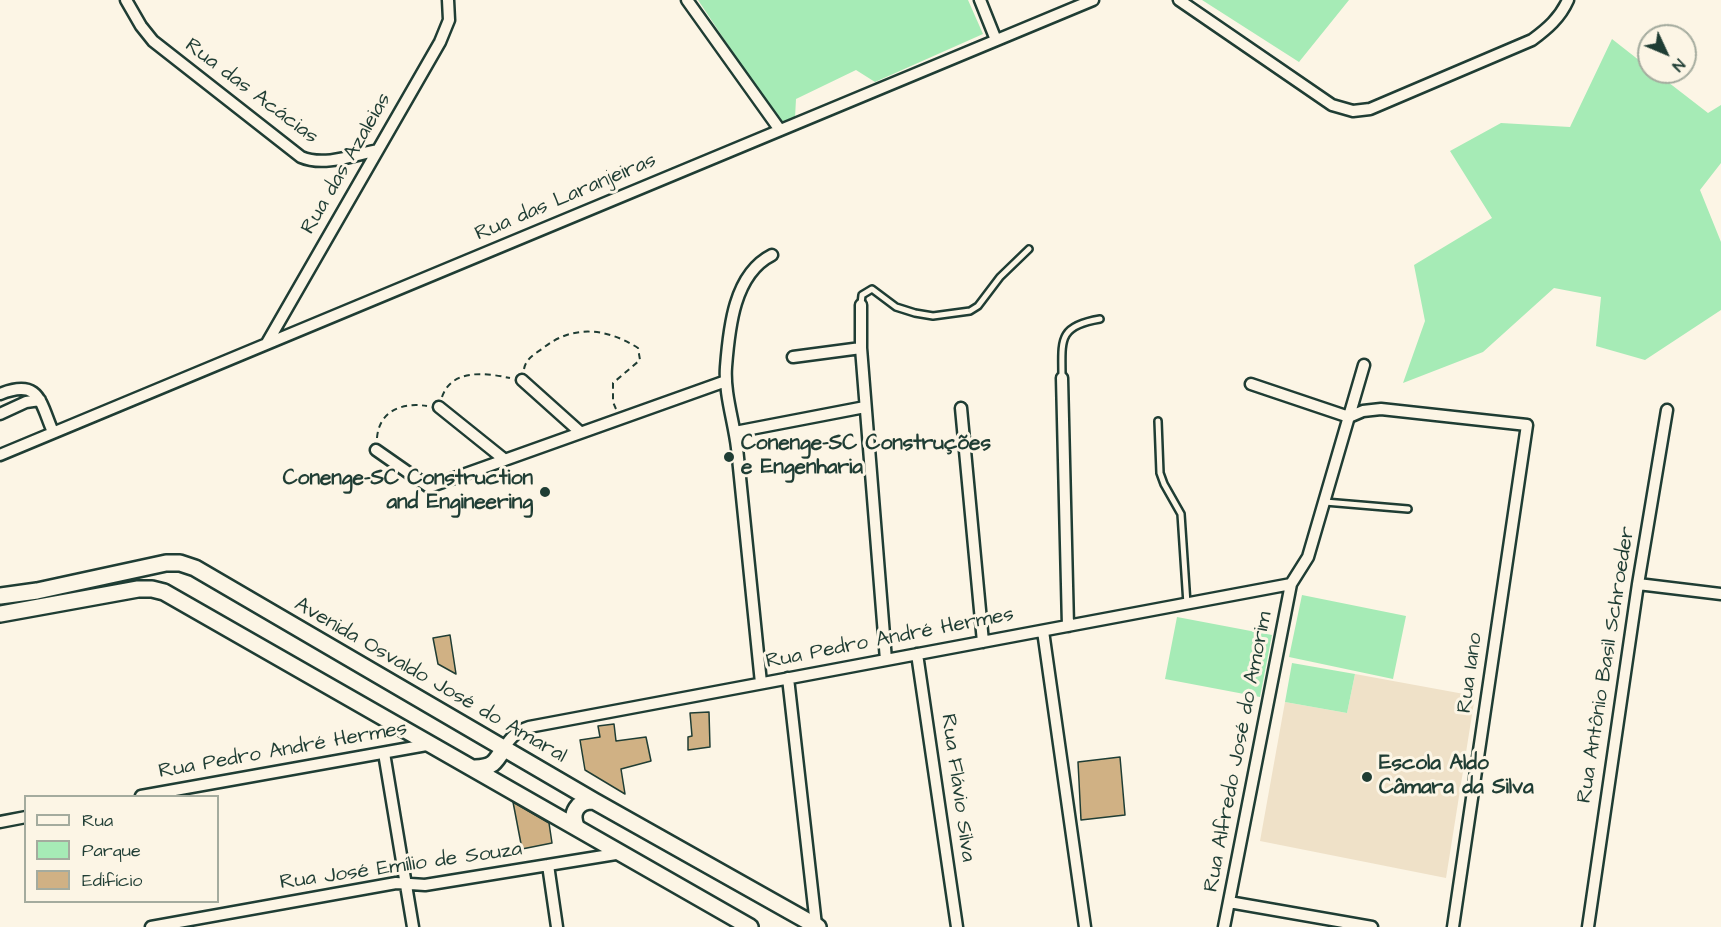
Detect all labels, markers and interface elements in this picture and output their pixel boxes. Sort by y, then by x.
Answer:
north arrow [1637,24,1697,84]
street label: Rua das Acácias [179,34,323,150]
text: N [1667,54,1690,76]
street label: Rua das Azaleias [296,89,398,239]
street label: Rua das Laranjeiras [472,148,660,248]
place label: Conenge-SC Construções e Engenharia [741,432,991,482]
marker: Conenge-SC Construções e Engenharia [722,450,736,464]
place label: Conenge-SC Construction and Engineering [283,467,533,517]
marker: Conenge-SC Construction and Engineering [538,485,552,499]
street label: Rua Antônio Basil Schroeder [1573,525,1641,805]
street label: Avenida Osvaldo José do Amaral [289,593,571,769]
street label: Rua Pedro André Hermes [764,603,1016,675]
street label: Rua Alfredo José do Amorim [1199,610,1279,894]
street label: Rua Iano [1453,631,1489,715]
street label: Rua Flávio Silva [934,712,980,864]
street label: Rua Pedro André Hermes [157,717,409,785]
place label: Escola Aldo Câmara da Silva [1379,752,1534,802]
marker: Escola Aldo Câmara da Silva [1360,770,1374,784]
legend [24,795,219,903]
text: Rua [82,808,113,833]
text: Parque [82,838,141,863]
street label: Rua José Emílio de Souza [278,838,524,896]
text: Edifício [82,868,142,893]

